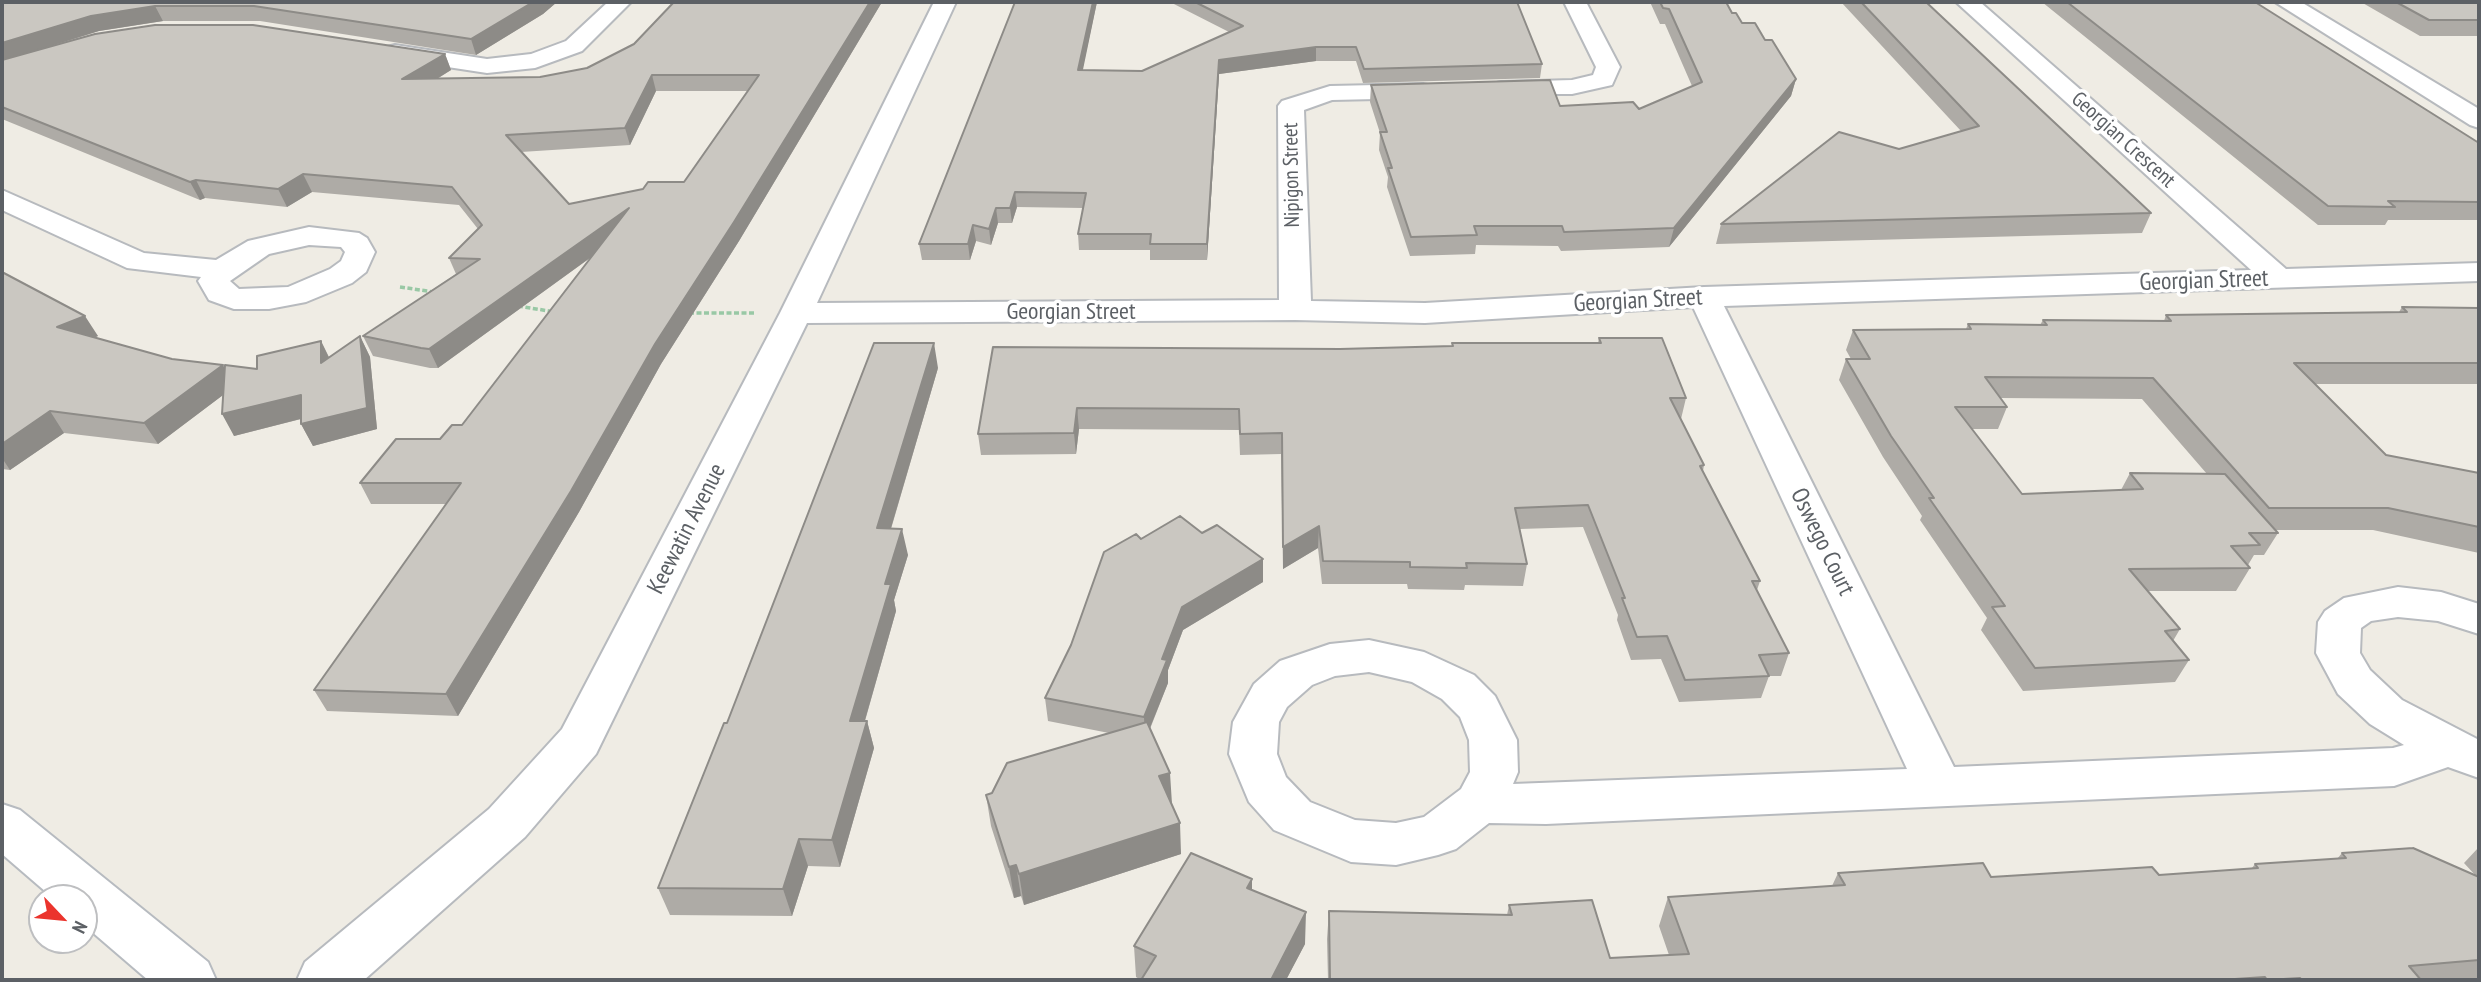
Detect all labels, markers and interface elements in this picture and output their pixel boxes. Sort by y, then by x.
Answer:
street label: Georgian Crescent [2066,87,2180,193]
street label: Nipigon Street [1278,122,1306,228]
street label: Georgian Street [2139,264,2269,298]
street label: Georgian Street [1573,283,1703,319]
street label: Georgian Street [1007,298,1135,326]
street label: Keewatin Avenue [642,459,732,599]
street label: Oswego Court [1784,484,1860,600]
north arrow [28,884,98,954]
text: N [67,917,93,937]

